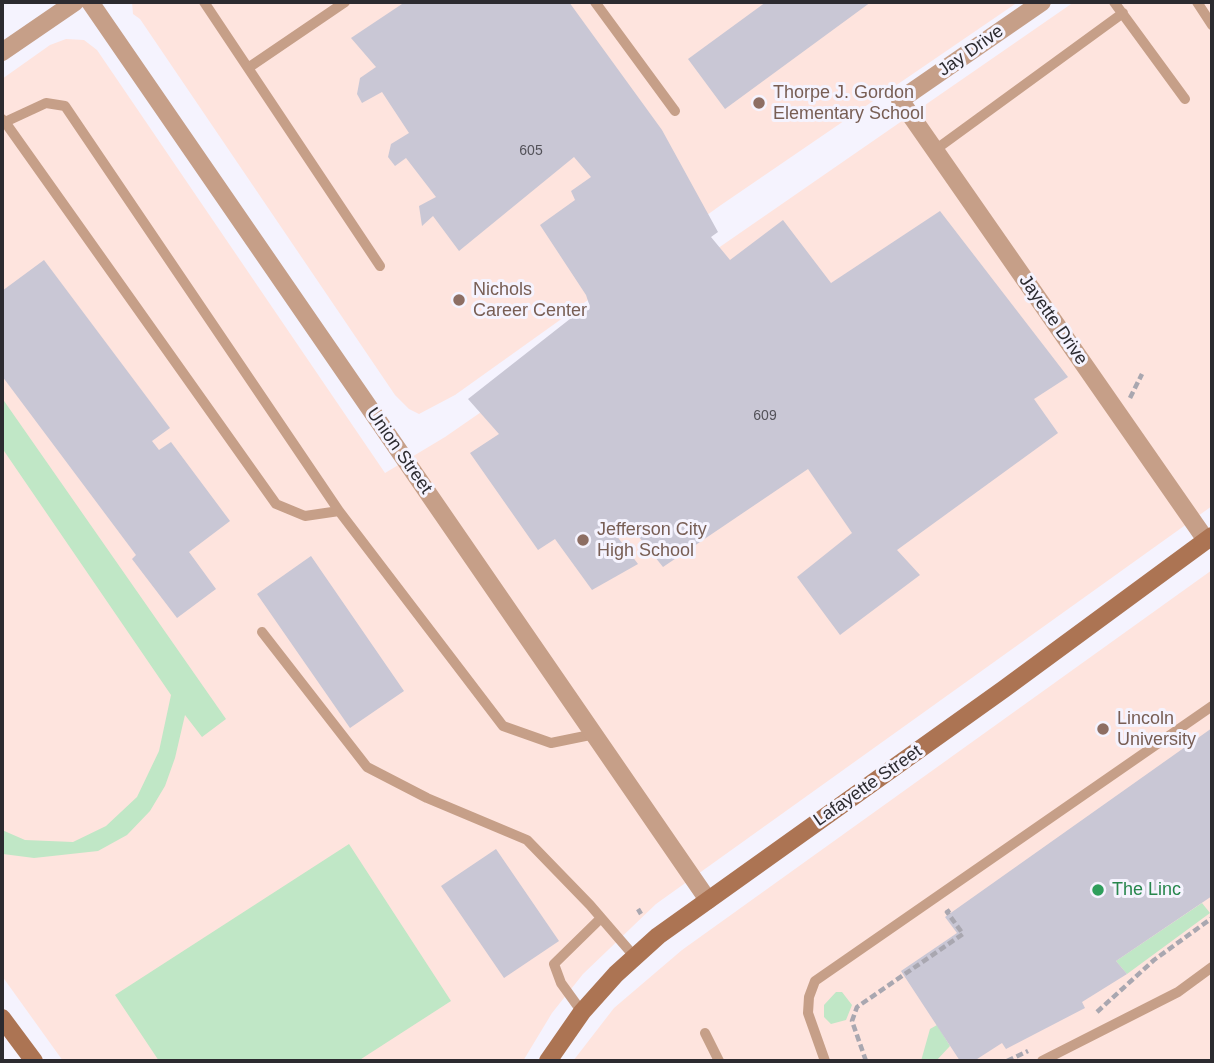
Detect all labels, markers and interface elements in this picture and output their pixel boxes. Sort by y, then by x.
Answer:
street label: Jay Drive [934,21,1008,81]
place label: Thorpe J. Gordon Elementary School [773,82,924,124]
marker: Thorpe J. Gordon Elementary School [751,95,767,111]
house number: 605 [519,143,543,159]
street label: Jayette Drive [1014,271,1092,369]
place label: Nichols Career Center [473,279,587,322]
marker: Nichols Career Center [451,292,467,308]
street label: Union Street [361,404,437,498]
house number: 609 [753,408,777,424]
place label: Jefferson City High School [597,519,707,562]
marker: Jefferson City High School [575,532,591,548]
place label: Lincoln University [1117,708,1196,750]
marker: Lincoln University [1095,721,1111,737]
street label: Lafayette Street [810,741,926,831]
place label: The Linc [1112,879,1181,901]
marker: The Linc [1090,882,1106,898]

